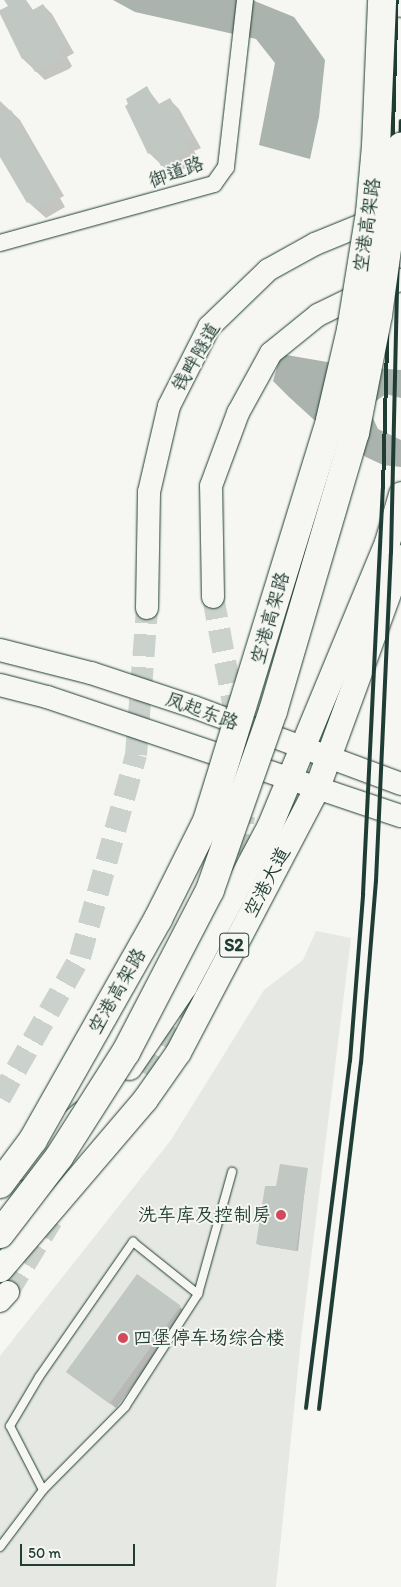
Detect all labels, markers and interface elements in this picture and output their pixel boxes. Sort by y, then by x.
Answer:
street label: 御道路 [145,152,207,192]
street label: 空港高架路 [349,176,385,274]
street label: 钱畔隧道 [167,318,225,396]
street label: 空港高架路 [246,569,294,667]
street label: 凤起东路 [162,687,242,735]
street label: 空港大道 [239,843,295,921]
road number: S2 [219,930,249,960]
street label: 空港高架路 [83,944,151,1038]
place label: 洗车库及控制房 [138,1204,271,1226]
marker: 洗车库及控制房 [275,1209,287,1221]
place label: 四堡停车场综合楼 [133,1327,285,1349]
marker: 四堡停车场综合楼 [117,1332,129,1344]
scale bar [22,1534,138,1566]
text: 50 m [28,1544,61,1562]

